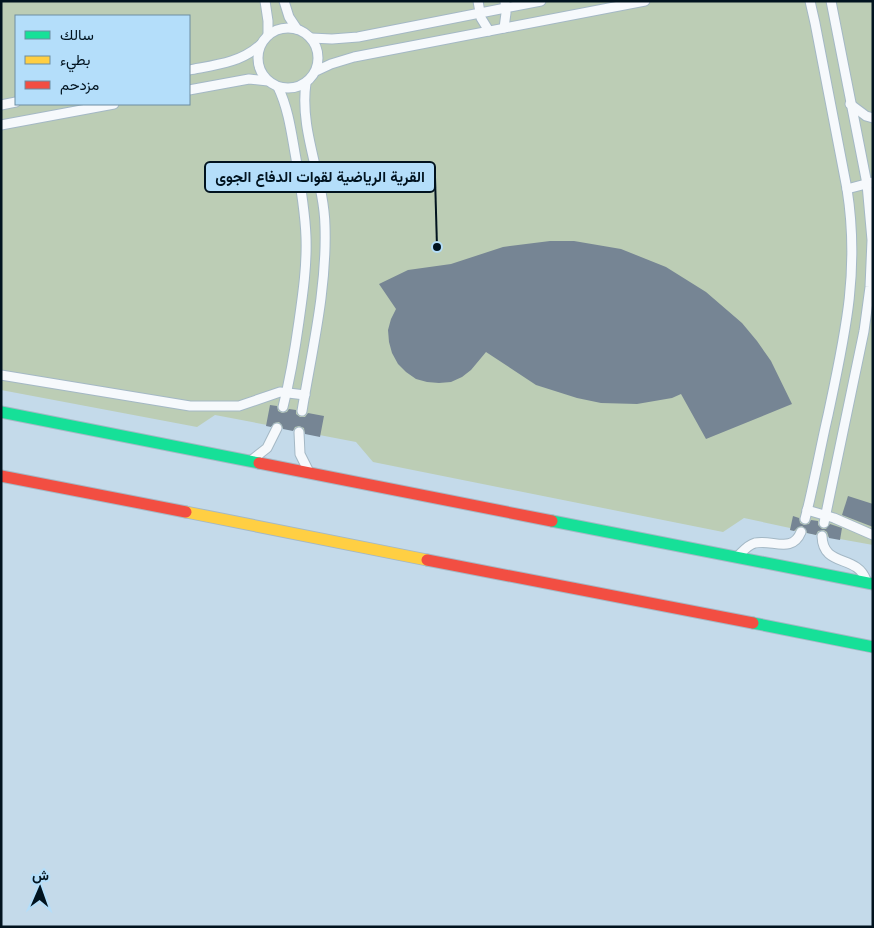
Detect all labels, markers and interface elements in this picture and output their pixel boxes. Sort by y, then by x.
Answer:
legend [15,15,190,105]
text: سالك [60,25,94,44]
text: بطيء [60,50,90,73]
text: مزدحم [60,75,99,95]
callout: القرية الرياضية لقوات الدفاع الجوى [205,162,435,192]
text: القرية الرياضية لقوات الدفاع الجوى [215,167,425,187]
north arrow [15,863,65,913]
text: ش [32,866,49,884]

